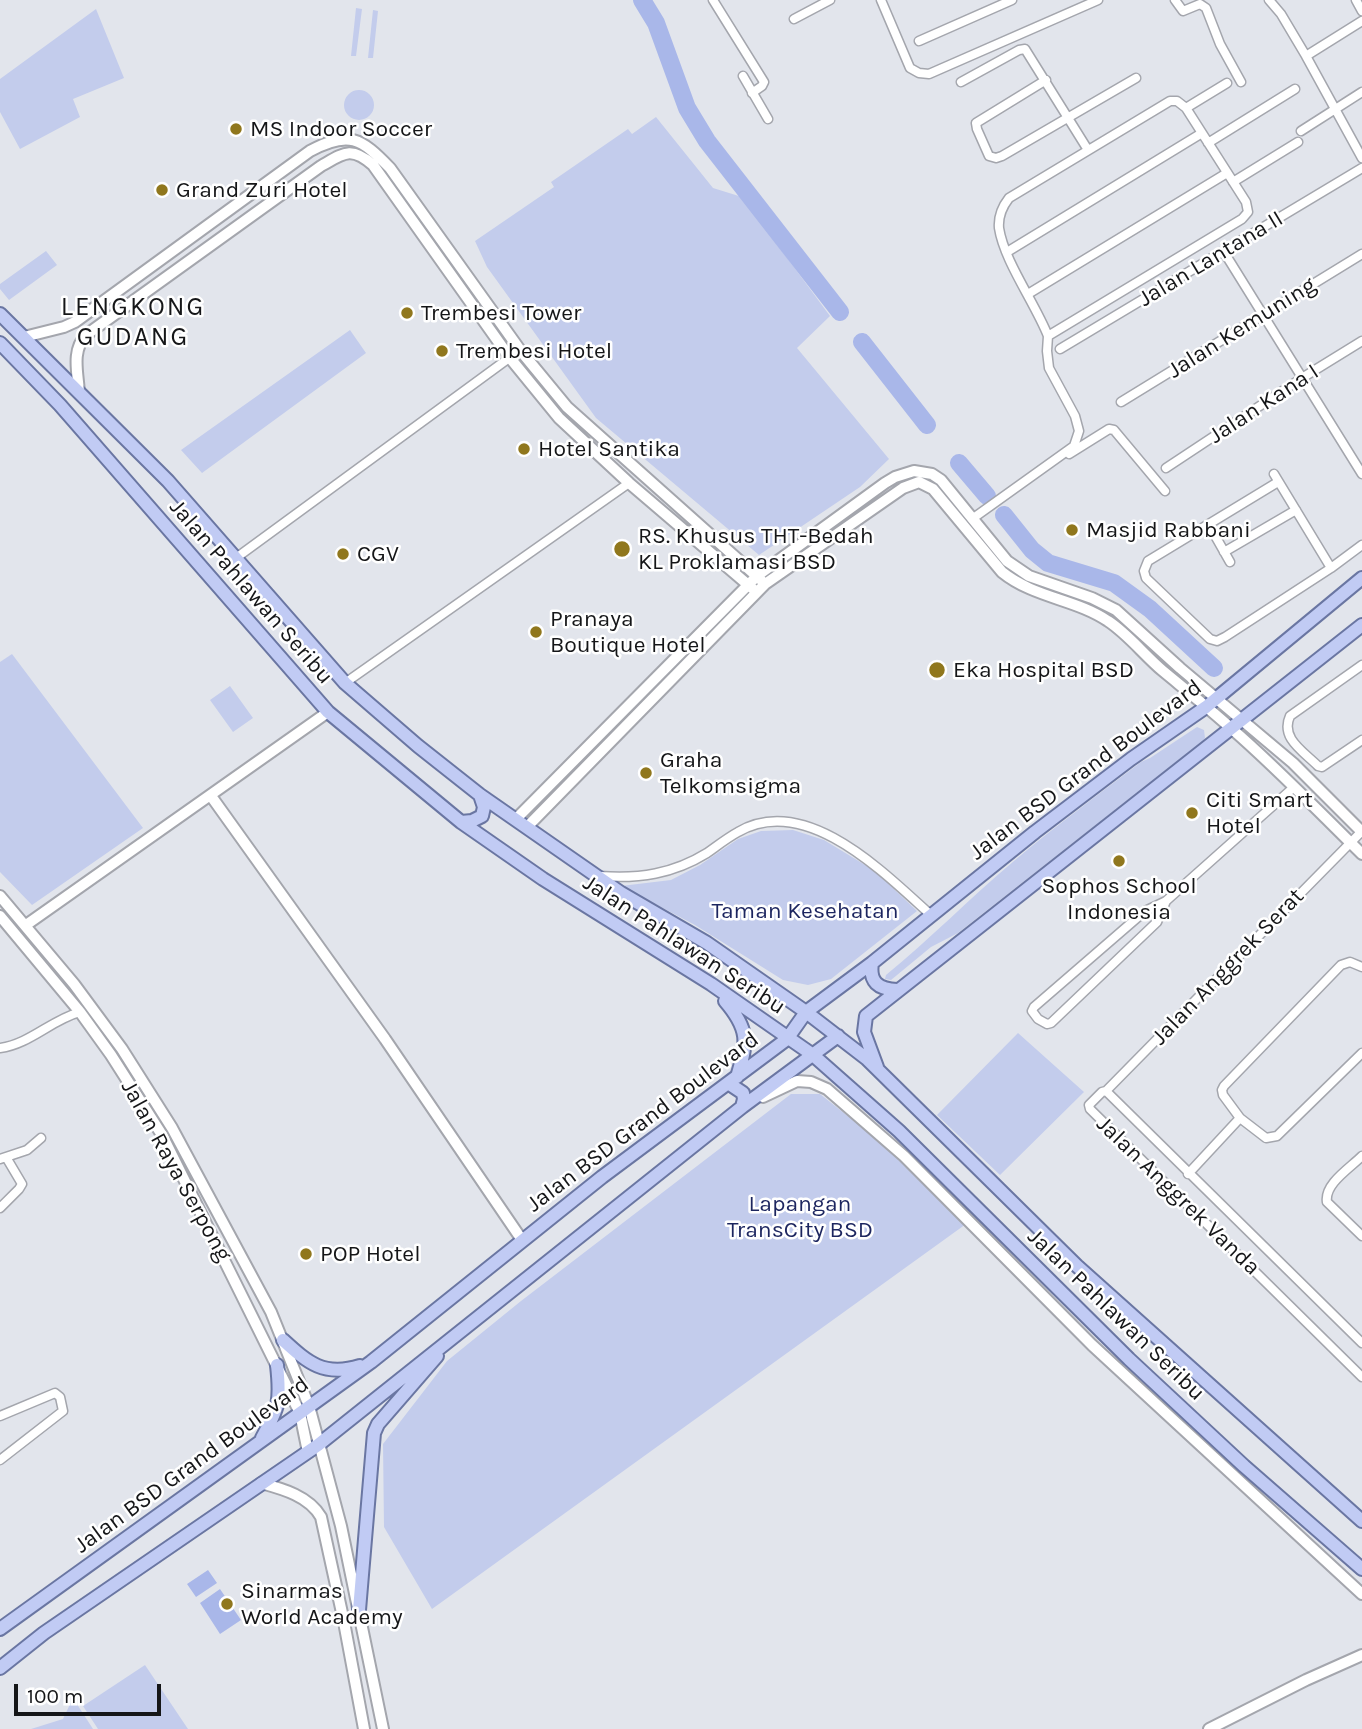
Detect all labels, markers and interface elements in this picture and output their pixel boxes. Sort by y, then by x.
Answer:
place label: MS Indoor Soccer [250,115,432,143]
marker: MS Indoor Soccer [228,121,244,137]
place label: Grand Zuri Hotel [176,176,348,204]
marker: Grand Zuri Hotel [154,182,170,198]
street label: Jalan Lantana II [1134,205,1288,313]
street label: Jalan Kemuning [1163,271,1321,385]
district label: LENGKONG GUDANG [62,292,204,354]
place label: Trembesi Tower [421,299,581,327]
marker: Trembesi Tower [399,305,415,321]
place label: Trembesi Hotel [456,337,612,365]
marker: Trembesi Hotel [434,343,450,359]
street label: Jalan Kana I [1204,358,1324,450]
place label: Hotel Santika [538,435,680,463]
marker: Hotel Santika [516,441,532,457]
street label: Jalan Pahlawan Seribu [163,494,339,690]
place label: Masjid Rabbani [1086,516,1251,544]
place label: RS. Khusus THT-Bedah KL Proklamasi BSD [638,522,874,576]
marker: Masjid Rabbani [1064,522,1080,538]
marker: RS. Khusus THT-Bedah KL Proklamasi BSD [612,539,632,559]
place label: CGV [357,540,399,568]
marker: CGV [335,546,351,562]
place label: Pranaya Boutique Hotel [550,605,706,659]
marker: Pranaya Boutique Hotel [528,624,544,640]
place label: Eka Hospital BSD [953,656,1134,684]
marker: Eka Hospital BSD [927,660,947,680]
street label: Jalan BSD Grand Boulevard [965,674,1207,866]
place label: Graha Telkomsigma [660,746,801,800]
marker: Graha Telkomsigma [638,765,654,781]
place label: Citi Smart Hotel [1206,786,1313,840]
marker: Citi Smart Hotel [1184,805,1200,821]
marker: Sophos School Indonesia [1111,853,1127,869]
street label: Jalan Pahlawan Seribu [578,869,790,1021]
place label: Sophos School Indonesia [1041,872,1197,926]
street label: Jalan Anggrek Serat [1146,883,1310,1051]
park label: Taman Kesehatan [711,897,899,925]
street label: Jalan BSD Grand Boulevard [522,1026,764,1218]
street label: Jalan Raya Serpong [115,1076,237,1266]
street label: Jalan Anggrek Vanda [1090,1111,1266,1281]
park label: Lapangan TransCity BSD [727,1190,873,1244]
street label: Jalan Pahlawan Seribu [1022,1223,1210,1407]
place label: POP Hotel [320,1240,421,1268]
marker: POP Hotel [298,1246,314,1262]
street label: Jalan BSD Grand Boulevard [69,1371,315,1559]
place label: Sinarmas World Academy [241,1577,403,1631]
marker: Sinarmas World Academy [219,1596,235,1612]
scale bar [18,1670,164,1714]
text: 100 m [27,1684,84,1708]

